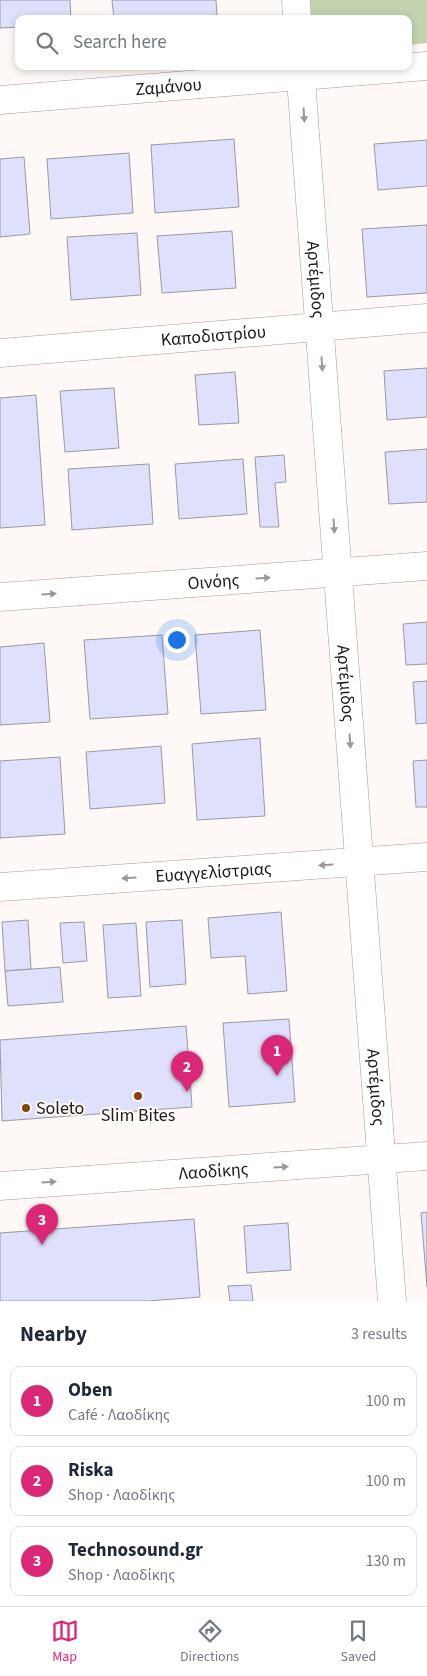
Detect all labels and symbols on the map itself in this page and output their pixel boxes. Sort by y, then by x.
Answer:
street label: Ζαμάνου [134,71,203,102]
one-way arrow [300,107,308,123]
street label: Αρτέμιδος [301,240,331,319]
street label: Καποδιστρίου [160,319,267,352]
one-way arrow [318,356,326,372]
one-way arrow [330,519,338,535]
street label: Οινόης [187,567,241,596]
one-way arrow [255,574,271,582]
one-way arrow [41,589,57,597]
your location [164,627,190,653]
street label: Αρτέμιδος [331,644,361,723]
one-way arrow [346,733,354,749]
street label: Ευαγγελίστριας [154,855,273,889]
one-way arrow [318,861,334,869]
one-way arrow [121,875,137,883]
pin: 1 [261,1035,293,1076]
street label: Αρτέμιδος [361,1048,391,1127]
pin: 2 [171,1051,203,1092]
marker: Slim Bites [132,1090,144,1102]
place label: Soleto [36,1096,84,1121]
marker: Soleto [20,1102,32,1114]
place label: Slim Bites [101,1103,175,1128]
street label: Λαοδίκης [178,1156,249,1186]
one-way arrow [273,1162,289,1170]
one-way arrow [41,1178,57,1186]
pin: 3 [26,1204,58,1245]

